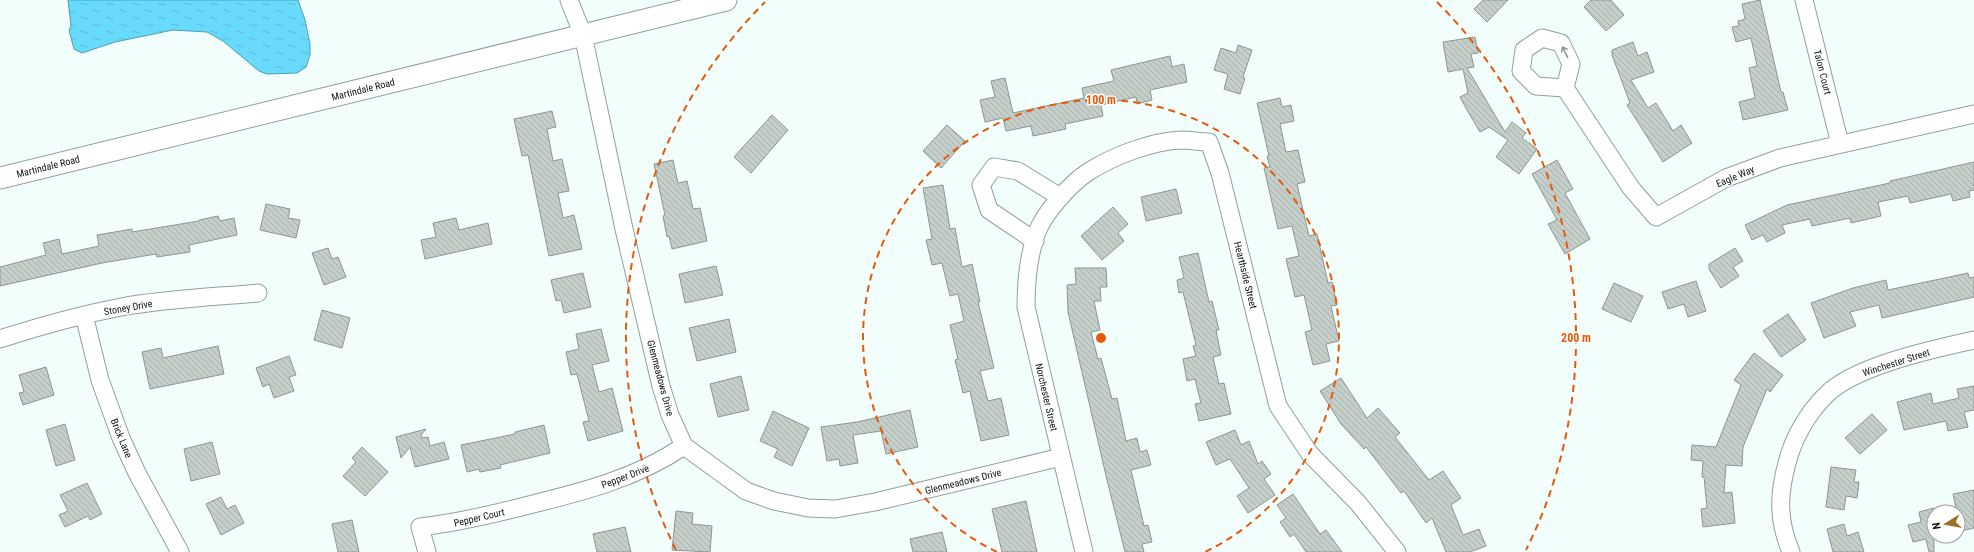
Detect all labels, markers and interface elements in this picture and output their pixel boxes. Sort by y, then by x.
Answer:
one-way arrow [1561,46,1568,58]
street label: Talon Court [1812,49,1833,96]
street label: Martindale Road [330,76,396,103]
text: 100 m [1086,93,1116,107]
street label: Martindale Road [15,153,81,180]
street label: Eagle Way [1714,164,1756,189]
street label: Hearthside Street [1232,240,1259,310]
street label: Stoney Drive [103,298,153,317]
centre of rings [1094,331,1108,345]
text: 200 m [1561,331,1591,345]
street label: Glenmeadows Drive [645,339,676,418]
street label: Winchester Street [1861,346,1931,379]
street label: Norchester Street [1033,362,1060,432]
street label: Brick Lane [109,417,134,460]
street label: Pepper Drive [600,462,651,491]
street label: Glenmeadows Drive [924,467,1003,496]
north arrow [1926,504,1966,544]
street label: Pepper Court [453,506,506,529]
text: N [1930,521,1944,530]

